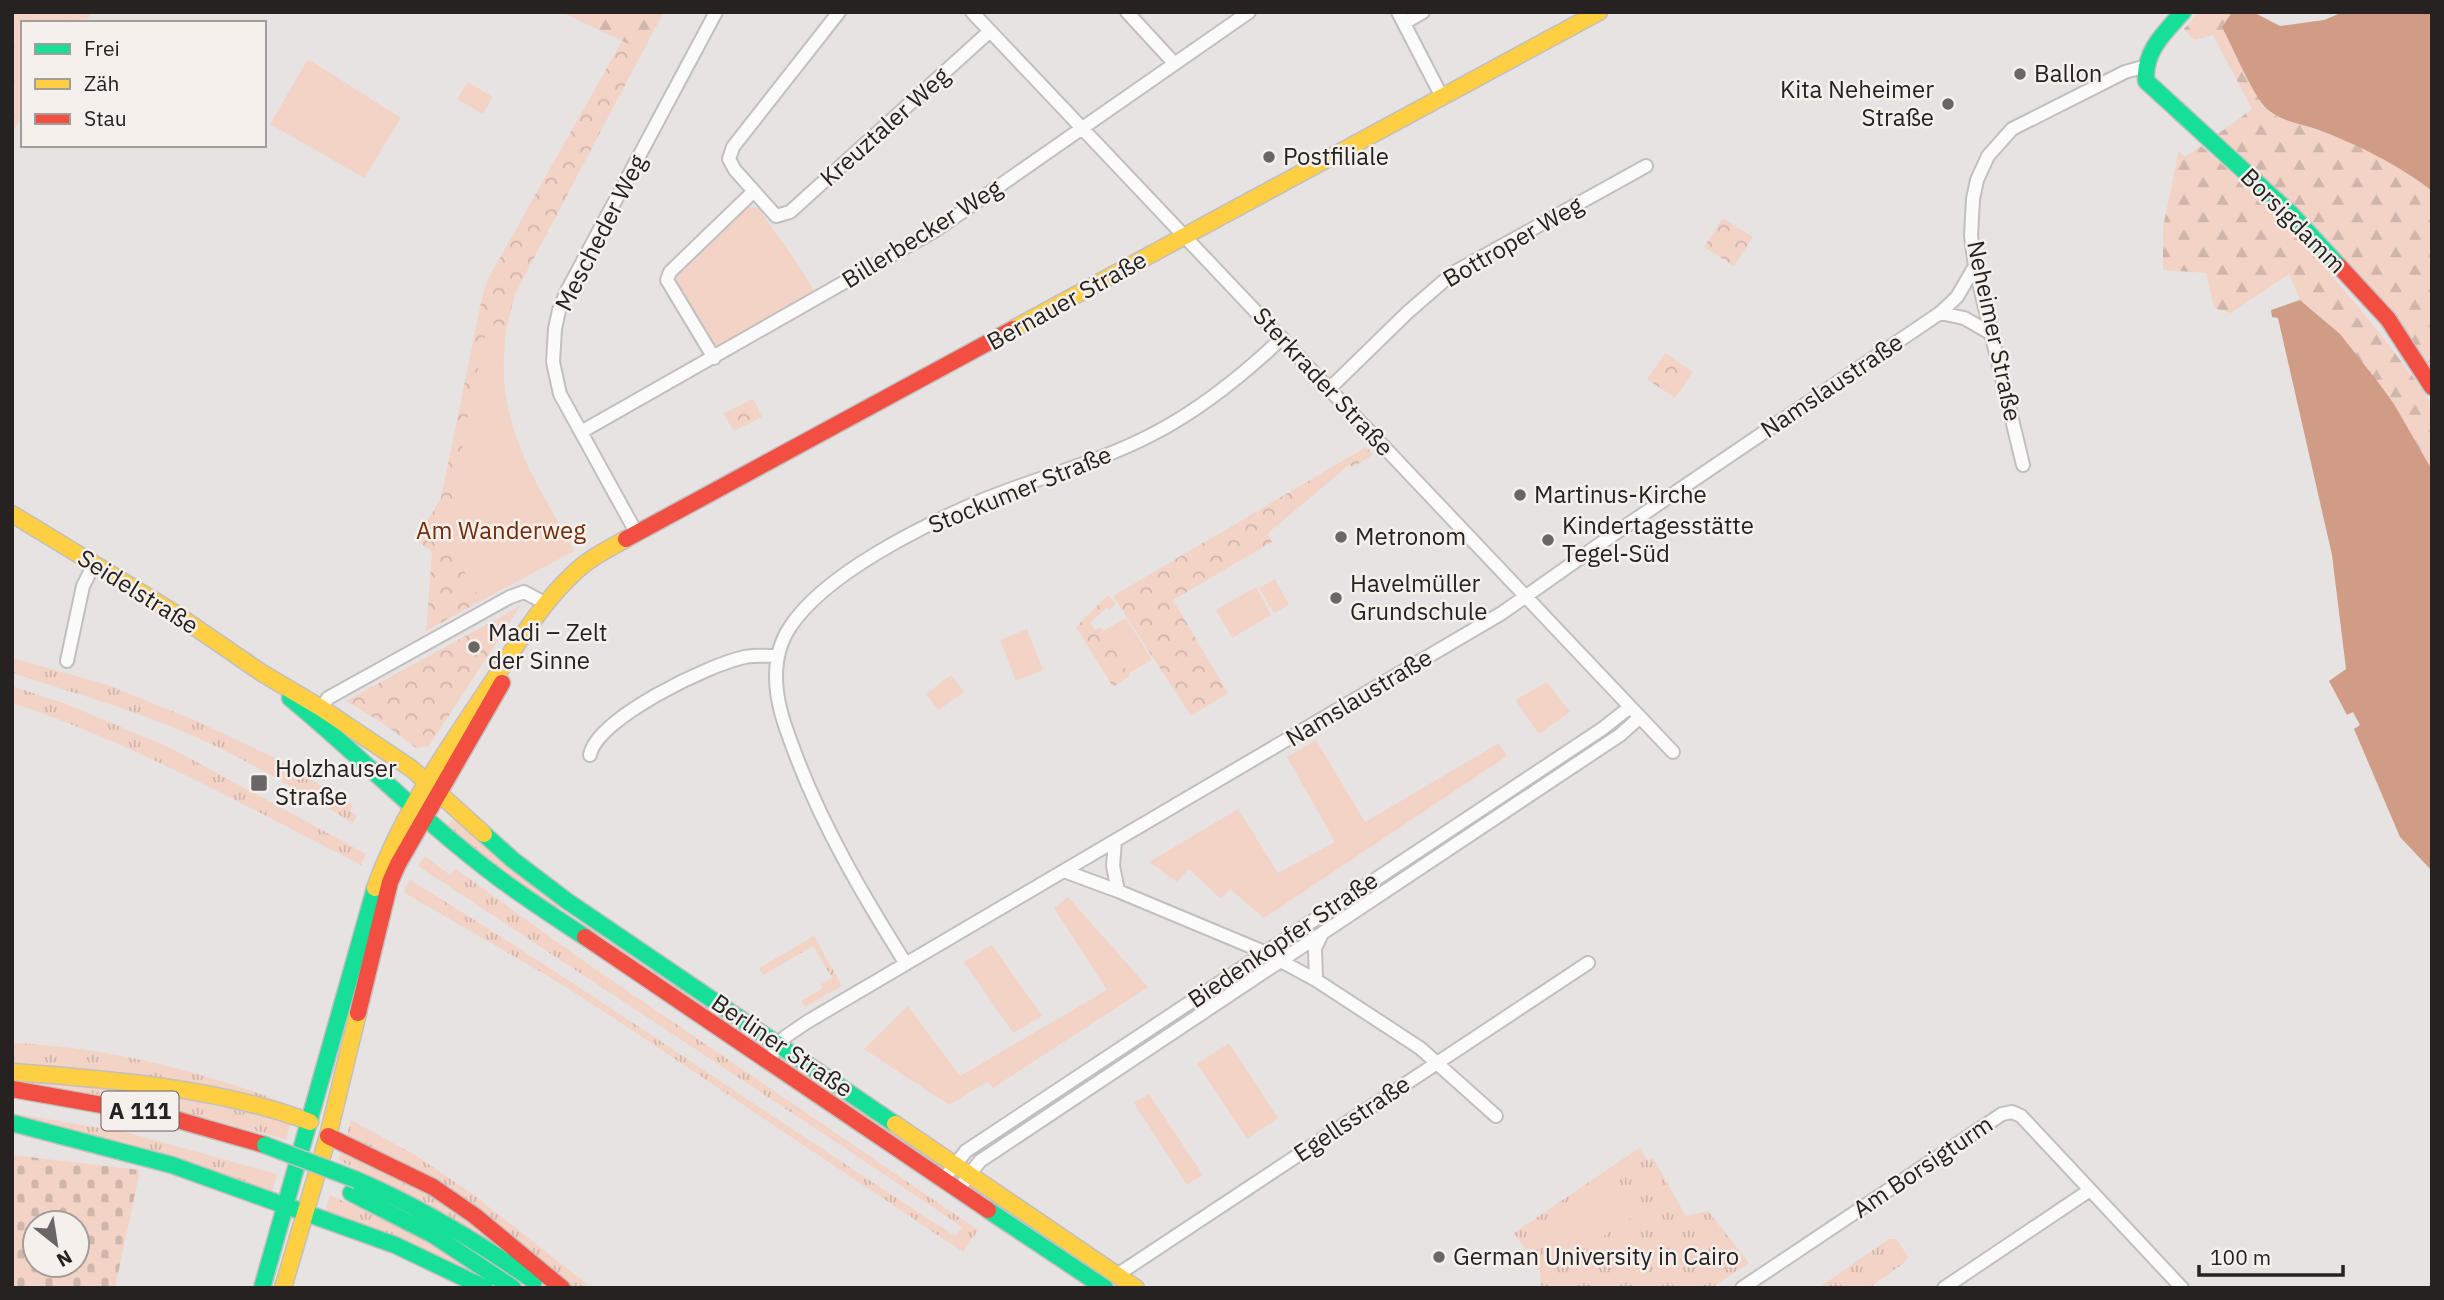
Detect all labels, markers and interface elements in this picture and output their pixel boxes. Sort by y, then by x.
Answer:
legend [21,21,266,147]
text: Frei [84,34,120,62]
place label: Ballon [2034,57,2103,89]
street label: Kreuztaler Weg [813,59,956,193]
marker: Ballon [2012,66,2028,82]
text: Zäh [84,69,119,97]
place label: Kita Neheimer Straße [1780,73,1934,133]
marker: Kita Neheimer Straße [1940,96,1956,112]
text: Stau [84,104,127,132]
place label: Postfiliale [1283,140,1389,172]
street label: Mescheder Weg [547,149,653,316]
marker: Postfiliale [1261,149,1277,165]
street label: Borsigdamm [2234,161,2353,280]
street label: Billerbecker Weg [836,171,1008,295]
street label: Bottroper Weg [1437,188,1588,294]
street label: Neheimer Straße [1960,237,2030,424]
street label: Bernauer Straße [981,243,1152,357]
street label: Sterkrader Straße [1246,300,1401,463]
street label: Namslaustraße [1754,326,1909,445]
street label: Stockumer Straße [923,438,1116,540]
place label: Martinus-Kirche [1534,478,1707,510]
marker: Martinus-Kirche [1512,487,1528,503]
place label: Kindertagesstätte Tegel-Süd [1562,509,1754,569]
park label: Am Wanderweg [416,514,586,546]
place label: Metronom [1355,520,1466,552]
marker: Metronom [1333,529,1349,545]
marker: Kindertagesstätte Tegel-Süd [1540,532,1556,548]
street label: Seidelstraße [72,541,205,641]
place label: Havelmüller Grundschule [1350,567,1487,627]
marker: Havelmüller Grundschule [1328,590,1344,606]
place label: Madi – Zelt der Sinne [488,616,607,676]
marker: Madi – Zelt der Sinne [466,639,482,655]
street label: Namslaustraße [1279,641,1438,753]
place label: Holzhauser Straße [275,752,397,812]
marker: Holzhauser Straße [249,773,269,793]
street label: Biedenkopfer Straße [1181,864,1384,1015]
street label: Berliner Straße [706,986,859,1104]
street label: Egellsstraße [1287,1067,1416,1169]
road number: A 111 [102,1092,178,1130]
street label: Am Borsigturm [1846,1108,1999,1225]
north arrow [21,1209,91,1279]
scale bar [2199,1234,2342,1278]
place label: German University in Cairo [1453,1240,1739,1272]
text: 100 m [2210,1243,2271,1271]
text: N [53,1245,76,1273]
marker: German University in Cairo [1431,1249,1447,1265]

